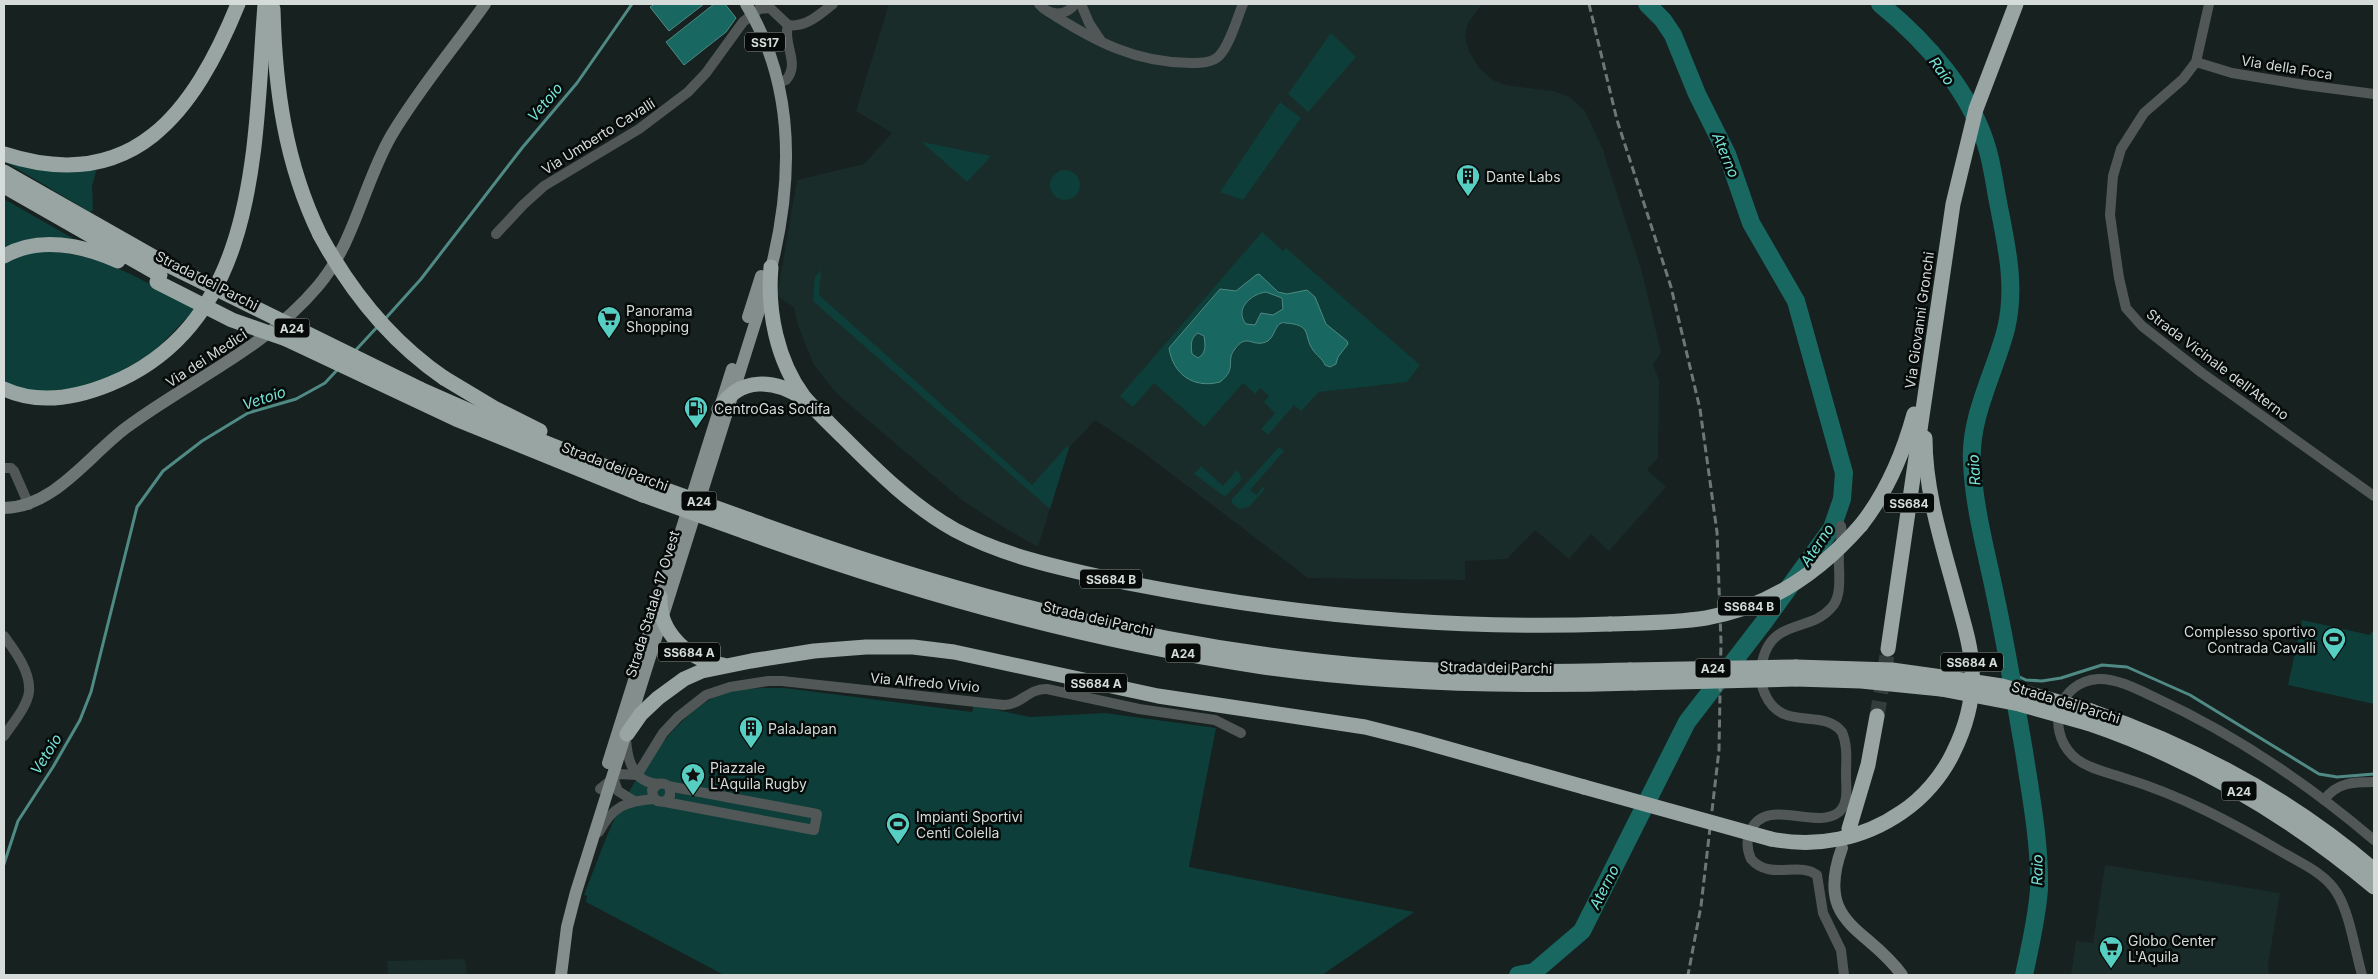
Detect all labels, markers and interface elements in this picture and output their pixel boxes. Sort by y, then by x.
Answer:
road number: SS17 [745,32,785,52]
street label: Via della Foca [2240,51,2334,83]
water label: Raio [1925,53,1959,89]
water label: Vetoio [523,79,567,125]
street label: Via Umberto Cavalli [538,94,658,178]
water label: Aterno [1708,129,1744,180]
building icon: Dante Labs [1455,163,1481,197]
place label: Dante Labs [1486,168,1561,185]
street label: Strada dei Parchi [153,247,261,313]
street label: Via Giovanni Gronchi [1901,250,1937,390]
place label: Panorama Shopping [626,302,693,335]
supermarket icon: Panorama Shopping [596,305,622,339]
street label: Strada Vicinale dell'Aterno [2143,305,2293,423]
road number: A24 [274,318,310,338]
street label: Via dei Medici [162,326,250,390]
water label: Vetoio [240,382,288,414]
fuel station icon: CentroGas Sodifa [683,395,709,429]
place label: CentroGas Sodifa [714,400,830,417]
street label: Strada dei Parchi [559,438,671,494]
water label: Raio [1963,454,1985,486]
road number: A24 [682,492,716,511]
road number: SS684 [1884,493,1934,512]
water label: Aterno [1795,520,1838,571]
street label: Strada Statale 17 Ovest [622,528,683,679]
road number: SS684 B [1080,570,1142,588]
road number: SS684 B [1718,596,1780,616]
street label: Strada dei Parchi [1041,597,1155,639]
place label: Complesso sportivo Contrada Cavalli [2184,623,2316,656]
sports icon: Complesso sportivo Contrada Cavalli [2321,626,2347,660]
road number: SS684 A [658,642,720,662]
road number: A24 [1166,644,1200,662]
road number: SS684 A [1941,652,2003,672]
street label: Strada dei Parchi [1440,658,1552,676]
road number: A24 [1696,658,1730,678]
street label: Via Alfredo Vivio [870,669,980,695]
road number: SS684 A [1065,674,1127,692]
street label: Strada dei Parchi [2010,677,2122,727]
building icon: PalaJapan [738,715,764,749]
place label: PalaJapan [768,720,837,737]
water label: Vetoio [26,730,66,778]
place label: Piazzale L'Aquila Rugby [710,759,807,792]
place icon: Piazzale L'Aquila Rugby [680,762,706,796]
road number: A24 [2222,781,2256,800]
place label: Impianti Sportivi Centi Colella [916,808,1023,841]
sports icon: Impianti Sportivi Centi Colella [885,811,911,845]
water label: Raio [2027,854,2047,886]
water label: Aterno [1584,862,1623,913]
place label: Globo Center L'Aquila [2128,932,2216,965]
supermarket icon: Globo Center L'Aquila [2098,935,2124,969]

